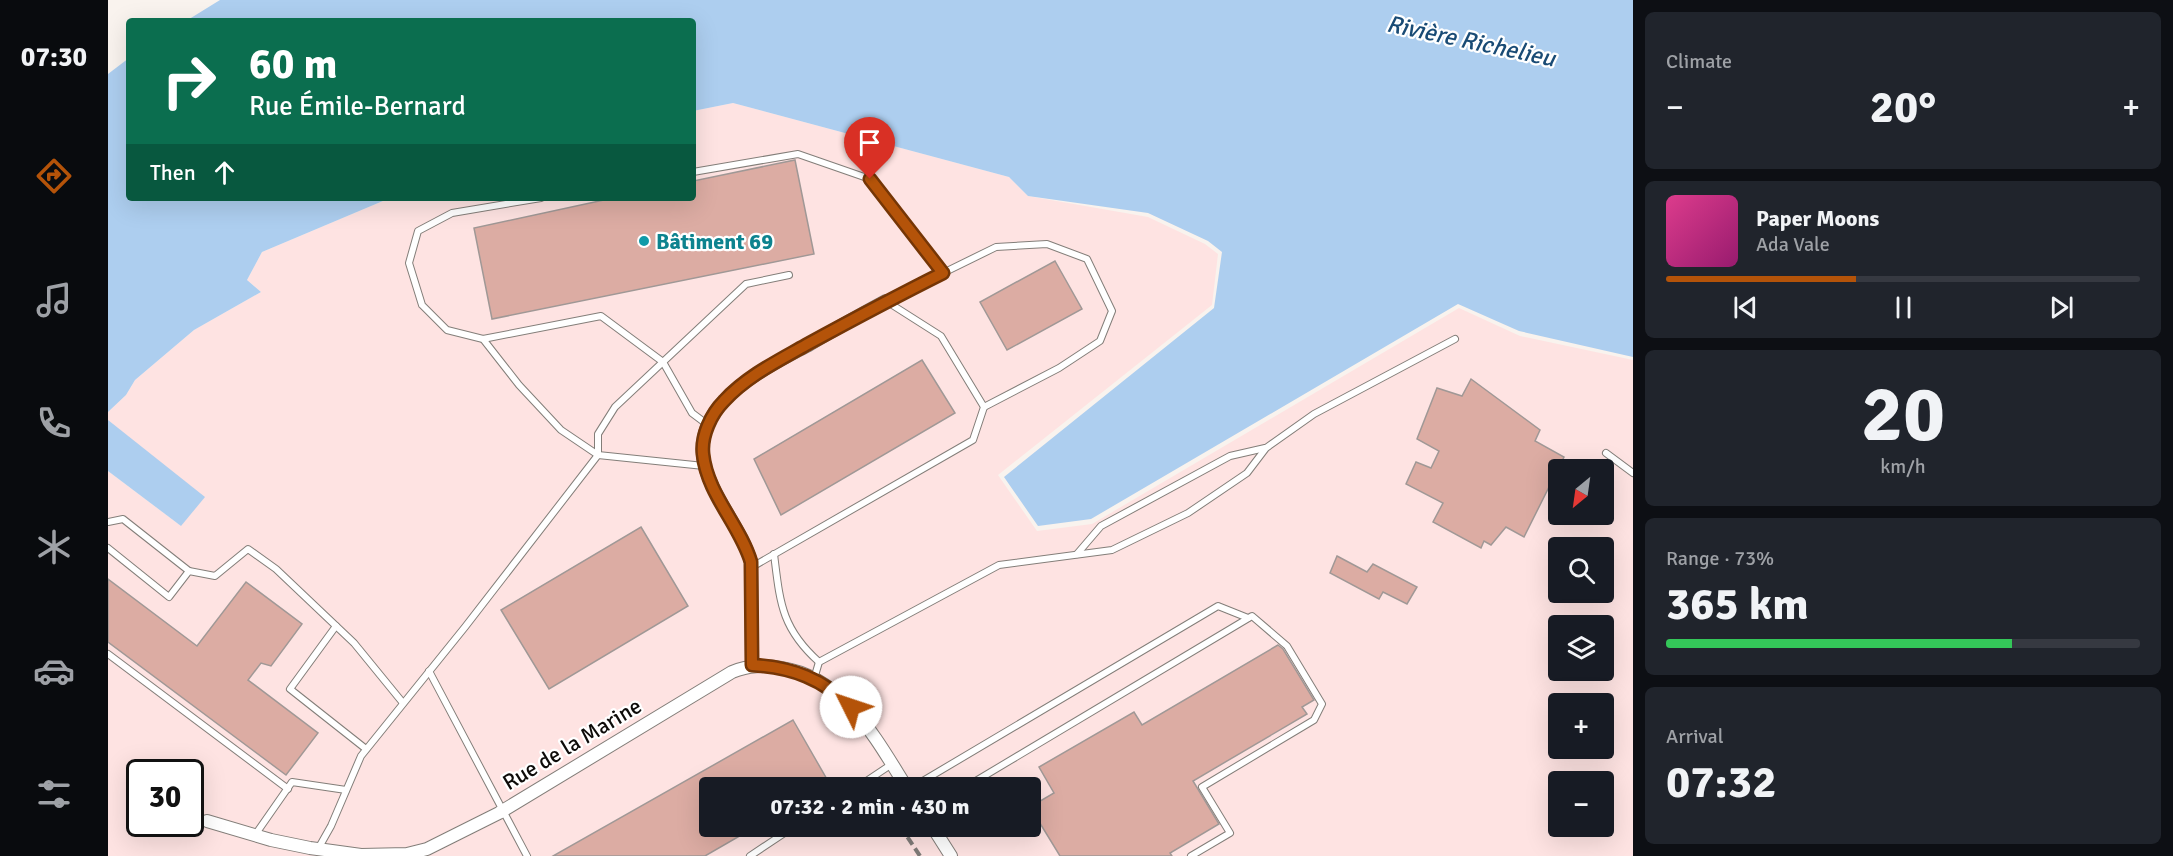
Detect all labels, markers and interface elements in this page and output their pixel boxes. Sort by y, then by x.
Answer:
water label: Rivière Richelieu [1384,9,1560,74]
text: 60 m [249,39,338,90]
text: 07:30 [21,41,87,74]
icon: right [150,42,228,120]
text: Climate [1666,49,1732,74]
text: 20° [1870,80,1936,135]
text: − [1666,87,1684,128]
text: + [2122,87,2140,128]
text: Rue Émile-Bernard [249,90,466,123]
pin [844,117,895,179]
icon: arrive [853,126,886,159]
icon: directions [33,155,75,197]
icon: ahead [208,156,241,189]
text: Then [150,159,196,186]
text: Paper Moons [1756,205,1879,232]
place label: Bâtiment 69 [656,228,773,255]
text: Ada Vale [1756,232,1830,257]
marker: Bâtiment 69 [637,234,651,248]
icon: music [33,279,75,321]
icon: previous [1729,291,1762,324]
icon: pause [1887,291,1920,324]
icon: next [2045,291,2078,324]
text: 20 [1861,367,1945,463]
icon: phone [33,402,75,444]
text: km/h [1880,454,1926,479]
north arrow [1548,459,1614,525]
map controls [1548,459,1614,837]
icon: climate [33,526,75,568]
button: search [1548,537,1614,603]
text: Range · 73% [1666,546,1774,571]
text: 365 km [1666,577,1809,632]
button: layers [1548,615,1614,681]
icon: car [33,650,75,692]
position arrow [819,675,883,739]
street label: Rue de la Marine [498,692,646,796]
button: + [1548,693,1614,759]
text: Arrival [1666,724,1724,749]
text: 07:32 [1666,755,1776,810]
speed limit sign: 30 [126,759,204,837]
button: − [1548,771,1614,837]
icon: filters [33,773,75,815]
text: 07:32 · 2 min · 430 m [770,793,970,820]

